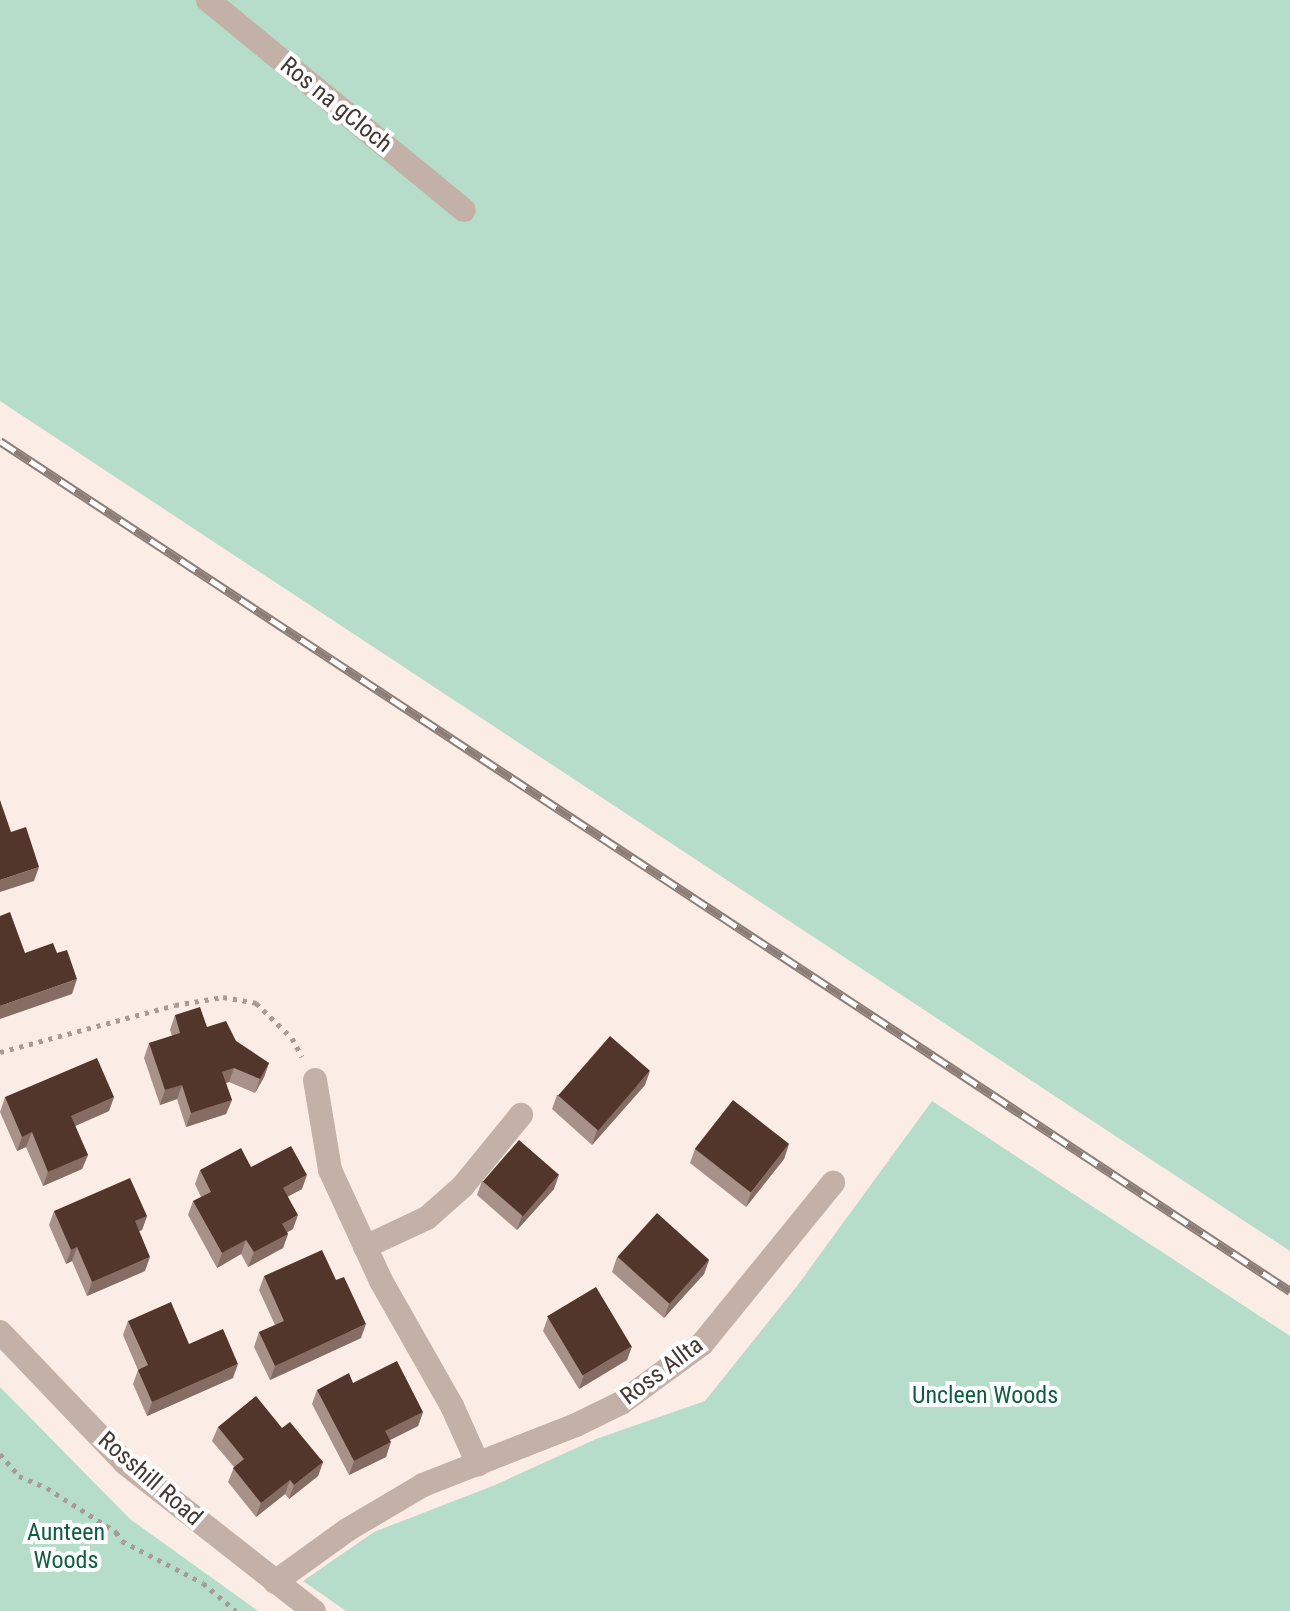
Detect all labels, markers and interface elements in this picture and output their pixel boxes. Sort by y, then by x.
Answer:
street label: Ros na gCloch [274,51,398,159]
street label: Ross Allta [615,1331,709,1411]
park label: Uncleen Woods [912,1382,1058,1410]
street label: Rosshill Road [92,1426,208,1532]
park label: Aunteen Woods [27,1519,105,1575]

